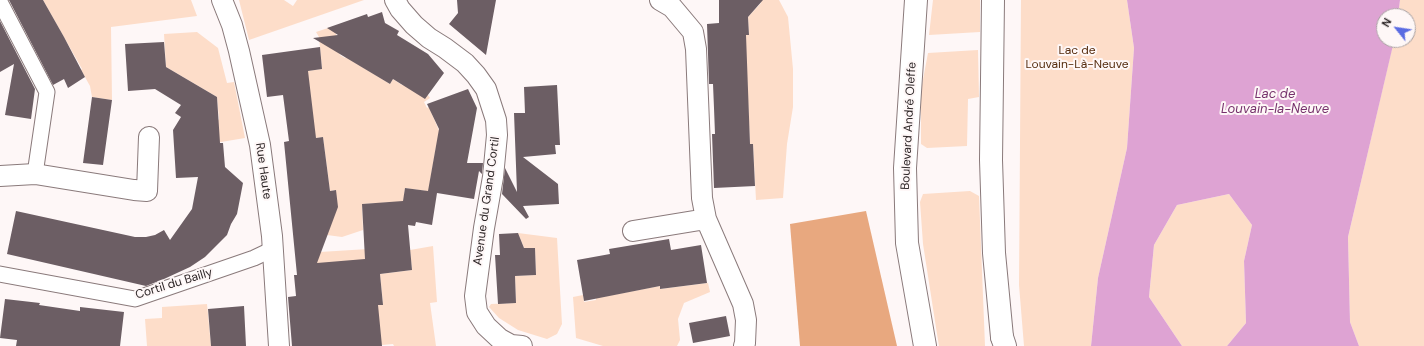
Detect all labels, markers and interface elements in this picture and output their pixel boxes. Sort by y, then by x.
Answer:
north arrow [1376,8,1416,48]
text: N [1378,16,1395,29]
park label: Lac de Louvain-Là-Neuve [1025,44,1129,72]
street label: Boulevard André Oleffe [898,62,920,190]
water label: Lac de Louvain-la-Neuve [1221,87,1329,118]
street label: Avenue du Grand Cortil [471,136,503,266]
street label: Rue Haute [252,142,274,200]
street label: Cortil du Bailly [134,265,214,303]

